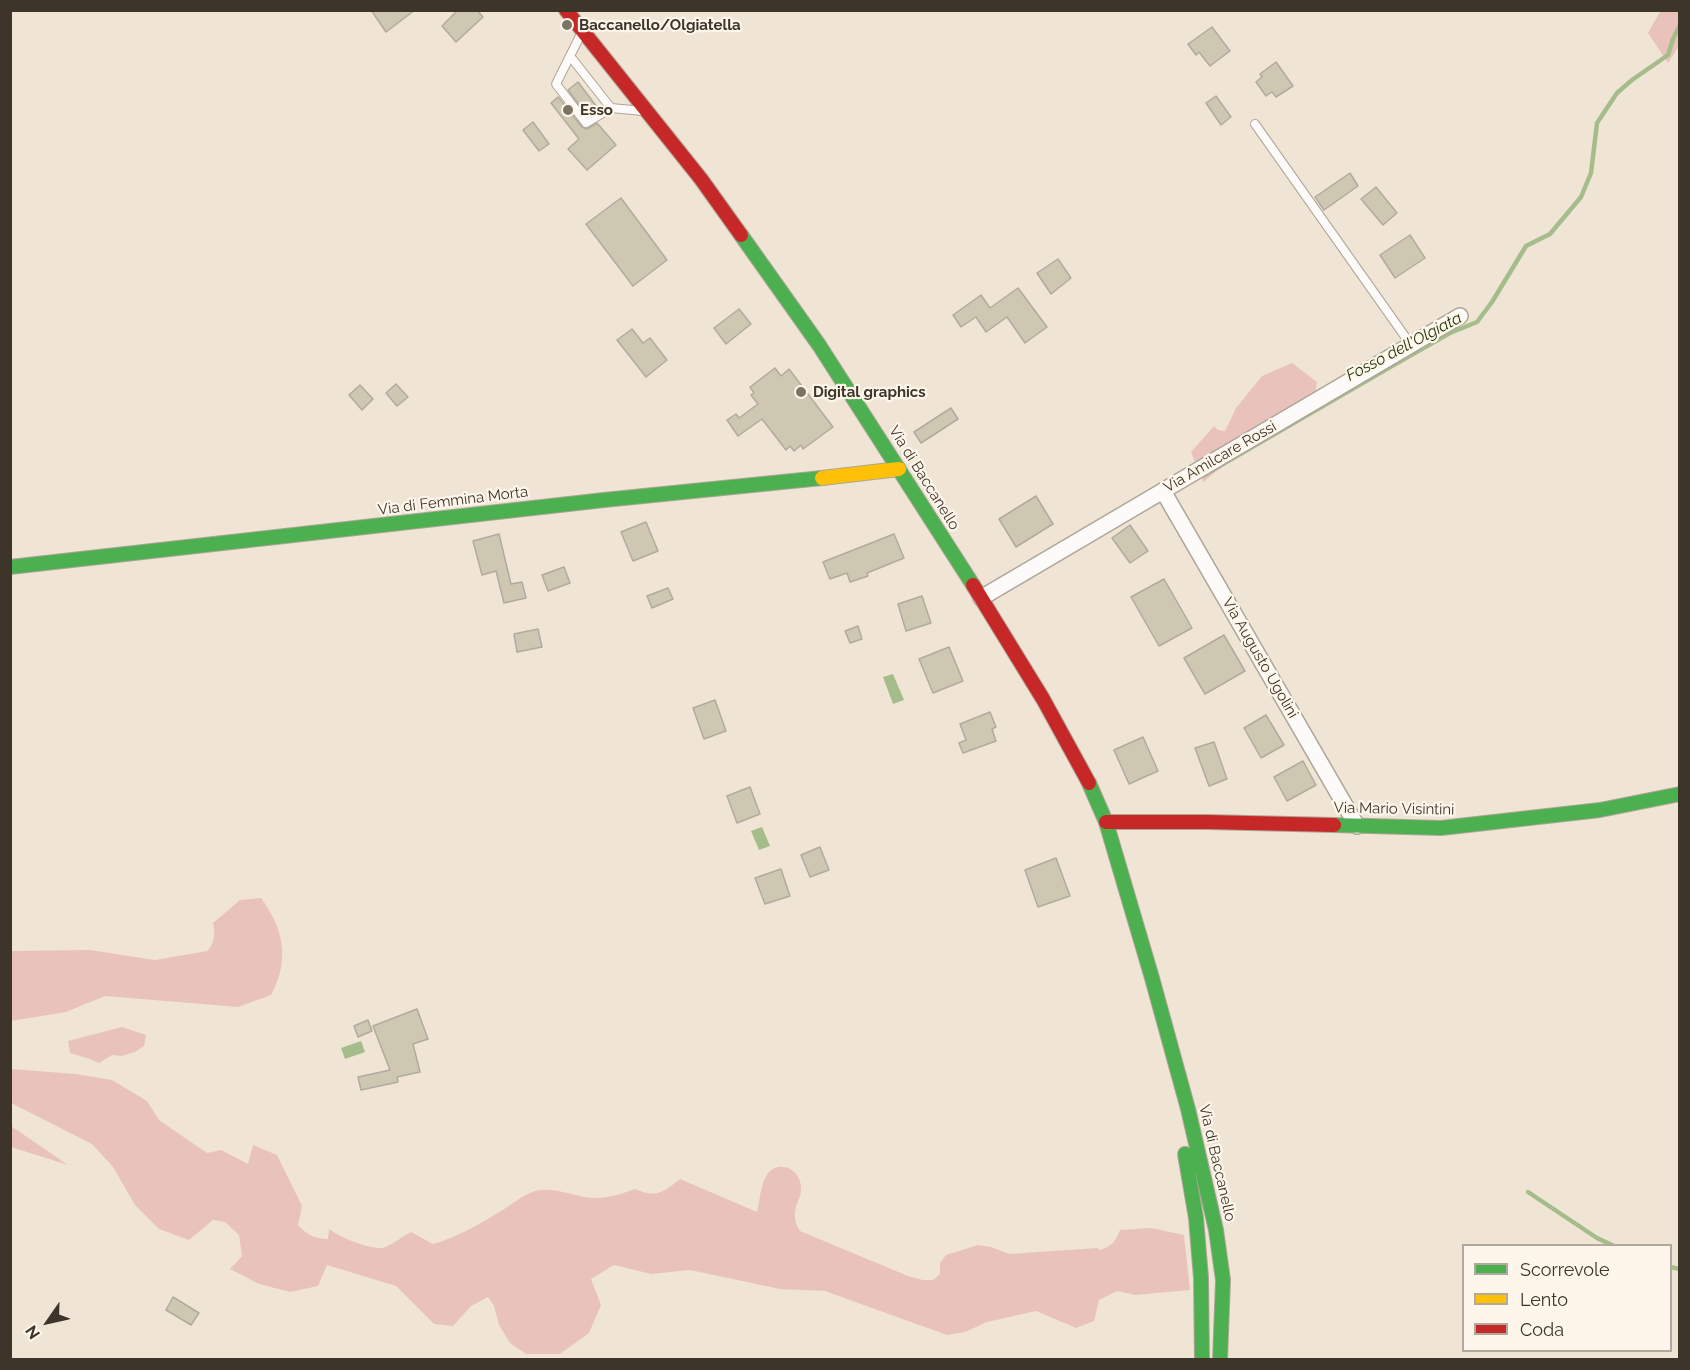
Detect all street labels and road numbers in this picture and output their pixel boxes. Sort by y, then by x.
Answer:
street label: Via Amilcare Rossi [1160,417,1280,497]
street label: Via di Baccanello [885,423,963,533]
street label: Via di Femmina Morta [377,483,529,519]
street label: Via Augusto Ugolini [1218,595,1302,721]
street label: Via Mario Visintini [1333,799,1455,819]
street label: Via di Baccanello [1195,1103,1239,1223]

